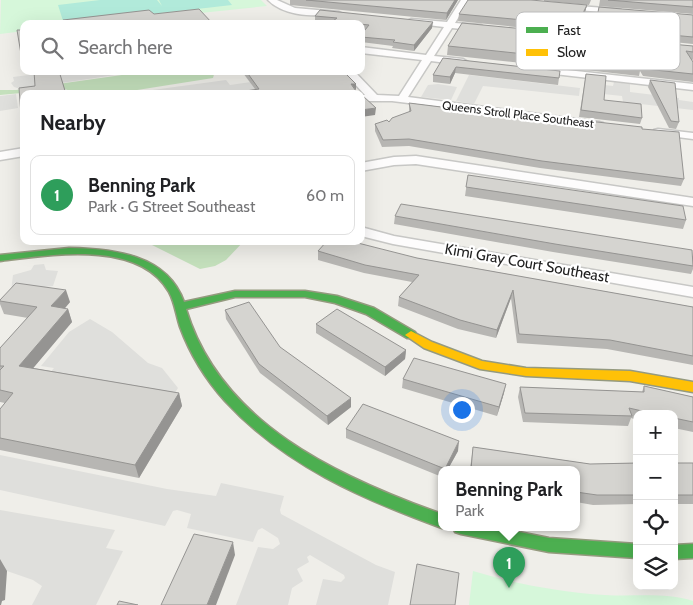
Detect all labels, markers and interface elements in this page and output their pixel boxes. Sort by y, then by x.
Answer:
legend [516,12,680,70]
search box [20,20,365,75]
text: Fast [557,21,581,39]
icon: search [38,34,66,62]
text: Search here [78,36,172,59]
text: Slow [557,43,586,61]
street label: Queens Stroll Place Southeast [441,97,595,131]
text: Nearby [40,110,106,135]
text: Benning Park [88,174,196,197]
text: 1 [54,186,60,205]
text: 60 m [306,186,344,205]
text: Park · G Street Southeast [88,197,255,216]
street label: Kimi Gray Court Southeast [443,240,611,286]
your location [449,397,475,423]
map controls [633,410,678,590]
button: + [633,410,678,455]
button: − [633,455,678,500]
popup [438,466,580,531]
text: Benning Park [455,478,563,501]
button: locate [633,500,678,545]
text: Park [455,501,484,520]
button: layers [633,545,678,590]
pin: 1 [493,547,525,588]

